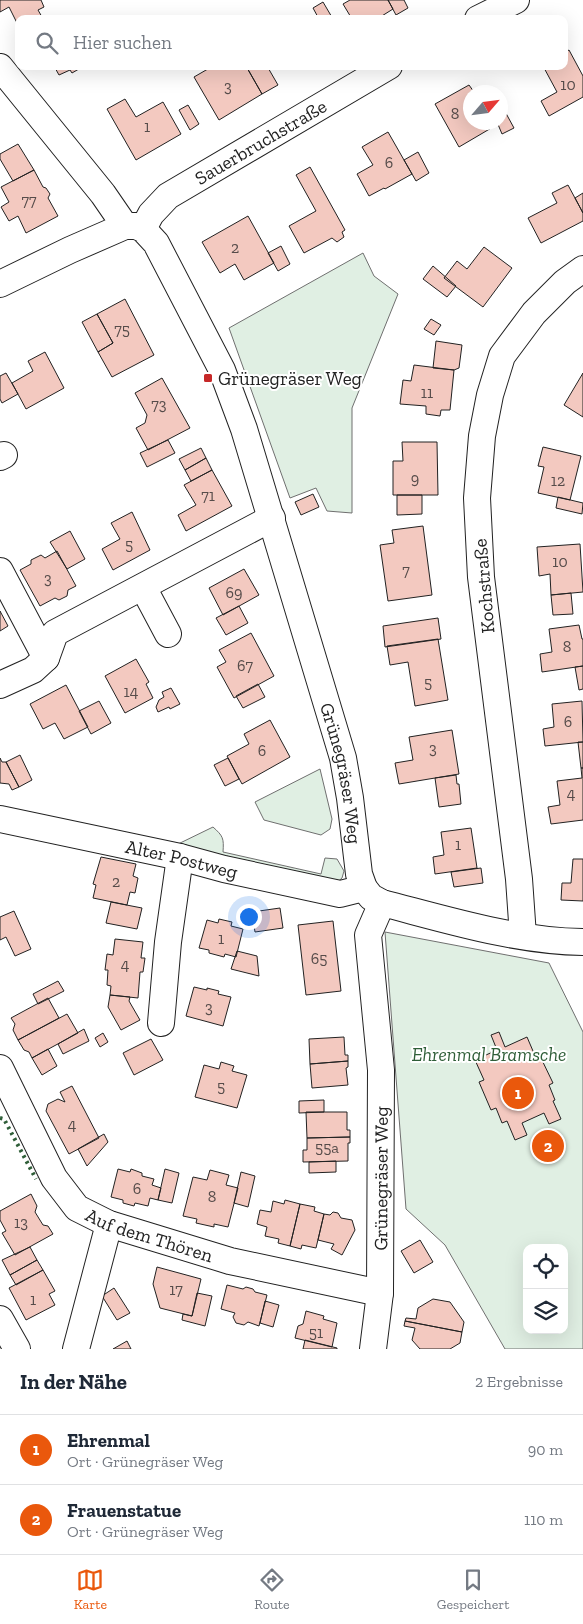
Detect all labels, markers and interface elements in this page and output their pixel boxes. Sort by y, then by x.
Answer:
search box [15,15,568,70]
icon: search [33,29,61,57]
text: Hier suchen [73,31,172,54]
house number: 10 [560,75,576,94]
house number: 3 [224,77,232,96]
north arrow [463,85,508,130]
street label: Sauerbruchstraße [190,94,331,189]
house number: 8 [451,104,459,123]
house number: 1 [144,117,150,136]
house number: 6 [385,153,393,172]
house number: 77 [21,191,37,210]
house number: 2 [231,238,239,257]
house number: 75 [114,320,130,339]
place label: Grünegräser Weg [218,367,363,390]
marker: Grünegräser Weg [202,372,214,384]
house number: 11 [421,383,433,402]
house number: 73 [151,395,167,414]
house number: 9 [411,469,419,488]
house number: 12 [551,471,565,490]
house number: 71 [201,486,215,505]
house number: 5 [125,535,133,554]
street label: Kochstraße [468,538,500,634]
house number: 10 [552,552,568,571]
house number: 7 [402,561,410,580]
house number: 3 [44,569,52,588]
house number: 69 [226,583,243,602]
house number: 8 [563,637,571,656]
house number: 67 [237,656,253,675]
house number: 5 [424,673,432,692]
house number: 14 [124,682,139,701]
street label: Grünegräser Weg [315,700,367,846]
house number: 6 [564,712,572,731]
house number: 3 [429,739,437,758]
house number: 6 [258,741,266,760]
house number: 4 [567,784,576,803]
street label: Alter Postweg [123,834,240,883]
house number: 1 [455,835,461,854]
house number: 2 [112,872,120,891]
your location [236,904,262,930]
house number: 1 [218,929,224,948]
house number: 65 [311,949,327,968]
house number: 4 [121,955,130,974]
house number: 3 [205,998,213,1017]
park label: Ehrenmal Bramsche [412,1043,566,1066]
pin: 1 [502,1074,534,1112]
house number: 5 [217,1077,225,1096]
street label: Grünegräser Weg [369,1106,392,1251]
house number: 4 [68,1115,77,1134]
pin: 2 [532,1127,564,1165]
house number: 55a [315,1138,339,1157]
house number: 6 [133,1179,141,1198]
house number: 8 [208,1187,216,1206]
street label: Auf dem Thören [82,1203,216,1267]
house number: 13 [14,1213,28,1232]
map controls [523,1244,568,1334]
button: locate [523,1244,568,1289]
house number: 17 [169,1280,183,1299]
button: layers [523,1289,568,1334]
house number: 1 [30,1290,36,1309]
house number: 51 [309,1323,323,1342]
text: In der Nähe [20,1369,127,1394]
text: 2 Ergebnisse [475,1372,563,1391]
text: Ehrenmal [67,1429,150,1452]
text: 1 [33,1440,39,1459]
text: 90 m [528,1440,563,1459]
text: Ort · Grünegräser Weg [67,1452,223,1471]
text: Frauenstatue [67,1499,181,1522]
text: 2 [32,1510,40,1529]
text: 110 m [524,1510,563,1529]
text: Ort · Grünegräser Weg [67,1522,223,1541]
tab: Karte [74,1566,107,1613]
tab: Route [254,1566,290,1613]
tab: Gespeichert [437,1566,509,1613]

